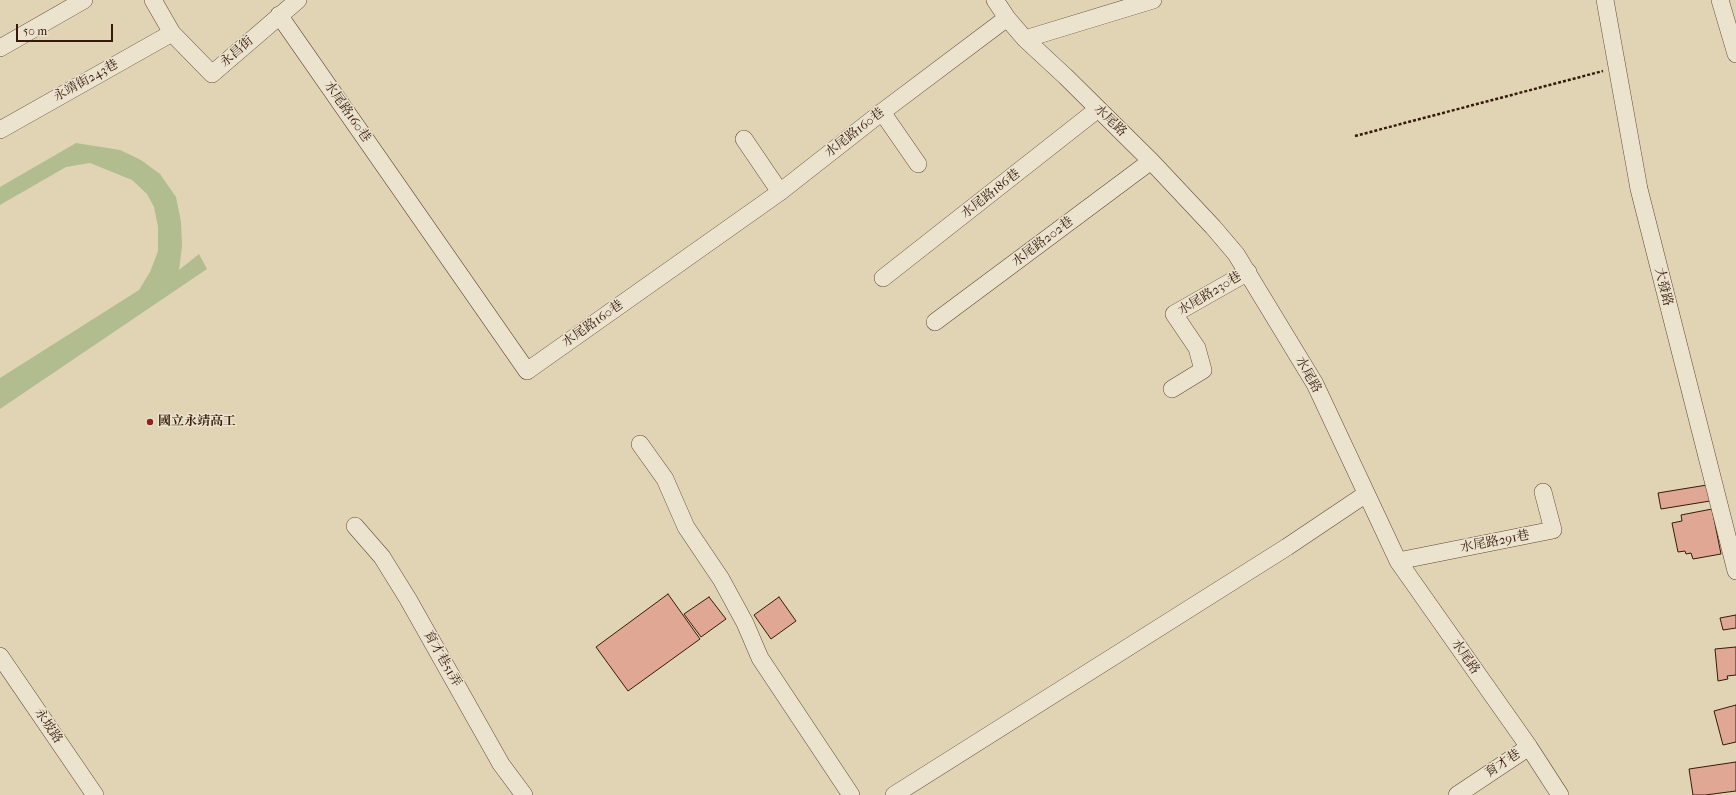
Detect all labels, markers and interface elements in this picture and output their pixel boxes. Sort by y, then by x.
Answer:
scale bar [18,16,115,42]
text: 50 m [23,24,47,38]
street label: 永昌街 [217,33,257,71]
street label: 永靖街243巷 [51,57,121,105]
street label: 水尾路160巷 [320,79,374,145]
street label: 水尾路 [1091,102,1129,140]
street label: 水尾路160巷 [822,105,888,161]
street label: 水尾路186巷 [959,166,1023,222]
street label: 水尾路202巷 [1009,214,1077,270]
street label: 大發路 [1651,266,1675,308]
street label: 水尾路230巷 [1175,269,1245,319]
street label: 水尾路160巷 [560,297,626,351]
street label: 水尾路 [1292,354,1324,396]
place label: 國立永靖高工 [158,414,236,430]
marker: 國立永靖高工 [145,417,155,427]
street label: 水尾路291巷 [1459,528,1531,556]
street label: 育才巷51弄 [420,628,464,690]
street label: 水尾路 [1447,637,1483,677]
street label: 永坡路 [31,705,65,747]
street label: 育才巷 [1482,747,1524,781]

